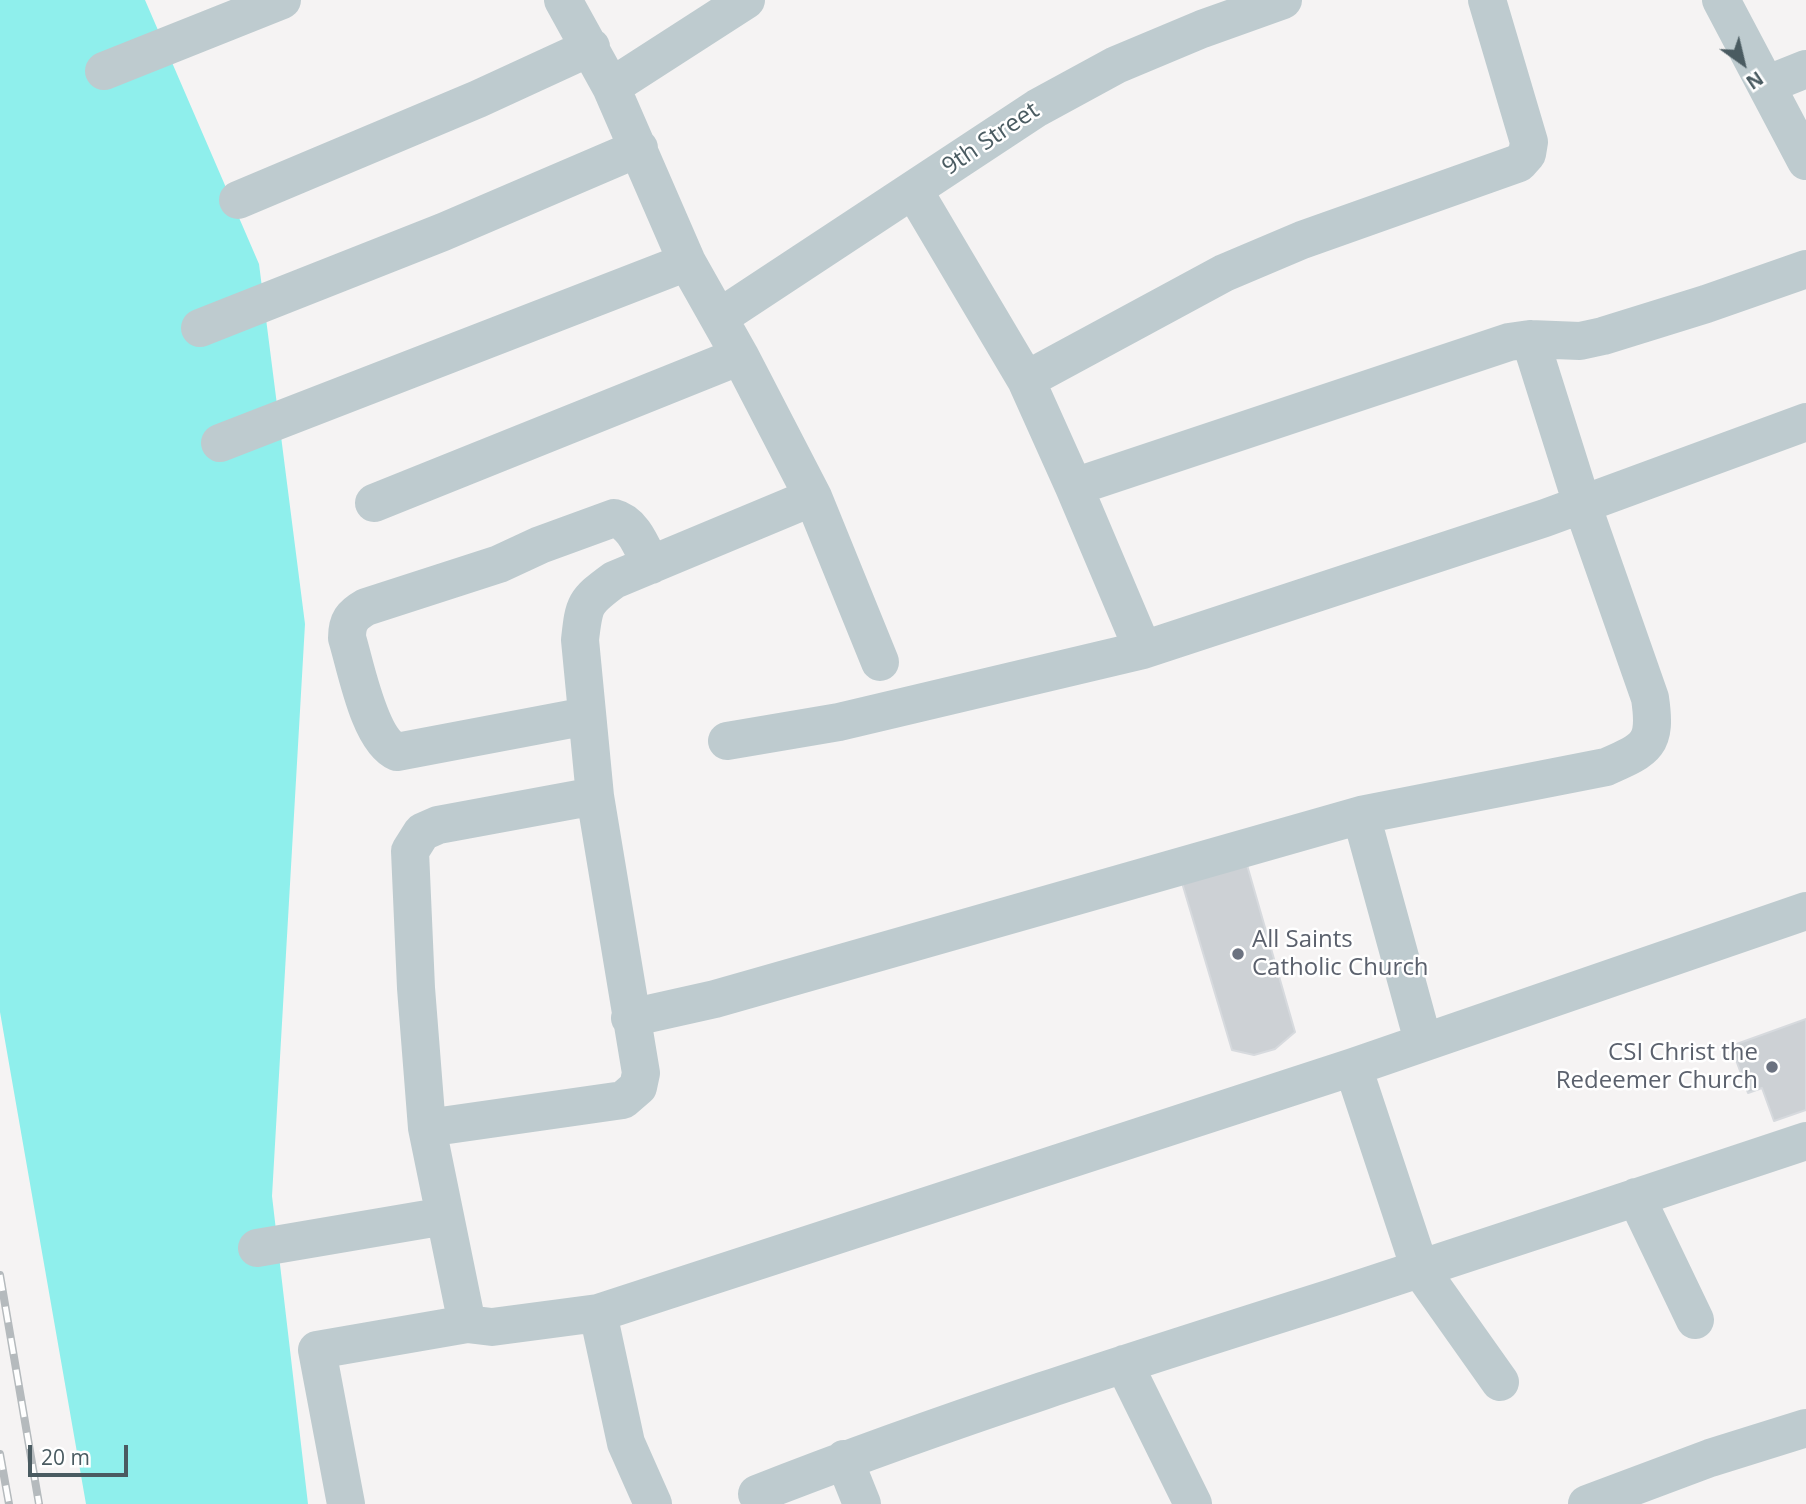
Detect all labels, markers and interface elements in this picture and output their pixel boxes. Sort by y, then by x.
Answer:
north arrow [1708,28,1778,98]
text: N [1741,65,1768,96]
street label: 9th Street [937,96,1045,182]
place label: All Saints Catholic Church [1252,926,1429,982]
marker: All Saints Catholic Church [1230,946,1246,962]
place label: CSI Christ the Redeemer Church [1556,1039,1758,1095]
marker: CSI Christ the Redeemer Church [1764,1059,1780,1075]
scale bar [32,1430,131,1474]
text: 20 m [41,1443,90,1471]

